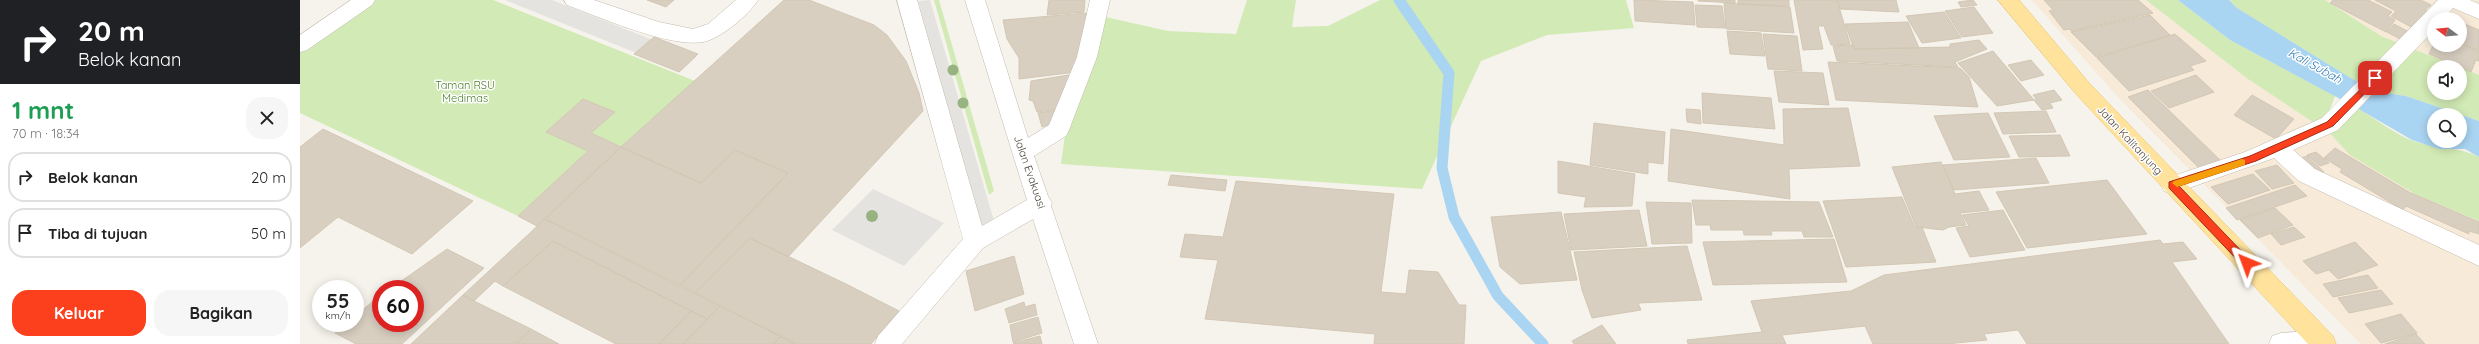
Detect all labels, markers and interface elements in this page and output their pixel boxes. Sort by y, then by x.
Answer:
north arrow [2427,12,2467,52]
map controls [2427,12,2467,148]
text: 20 m [78,13,145,48]
icon: right [12,16,64,68]
water label: Kali Subah [2286,45,2345,86]
text: Belok kanan [78,48,181,71]
button: sound [2427,60,2467,100]
pin [2358,61,2392,95]
icon: arrive [2364,67,2386,89]
park label: Taman RSU Medimas [435,78,495,105]
text: 1 mnt [12,95,74,125]
button: close [246,97,288,139]
street label: Jalan Kalitanjung [2094,102,2166,178]
button: search [2427,108,2467,148]
text: 70 m · 18:34 [12,125,79,141]
street label: Jalan Evakuasi [1011,134,1049,210]
icon: right [14,166,36,188]
text: Belok kanan [48,168,138,187]
text: 20 m [251,168,286,187]
icon: arrive [14,222,36,244]
text: Tiba di tujuan [48,224,147,243]
text: 50 m [251,224,286,243]
position arrow [2226,242,2268,284]
speed limit sign: 60 [372,280,424,332]
text: 55 [326,288,350,313]
button: Keluar [12,290,146,336]
button: Bagikan [154,290,288,336]
text: km/h [325,309,351,322]

